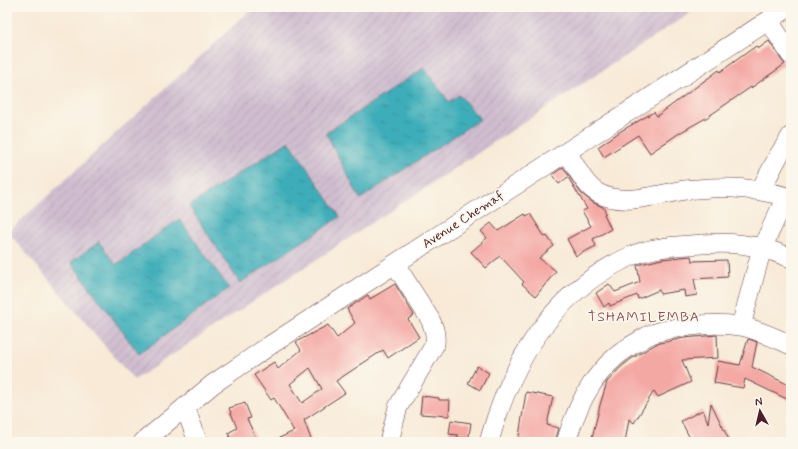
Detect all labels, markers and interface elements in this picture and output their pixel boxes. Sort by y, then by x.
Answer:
street label: Avenue Chemaf [419,187,507,253]
district label: TSHAMILEMBA [588,308,700,326]
north arrow [740,391,780,431]
text: N [754,395,763,410]

